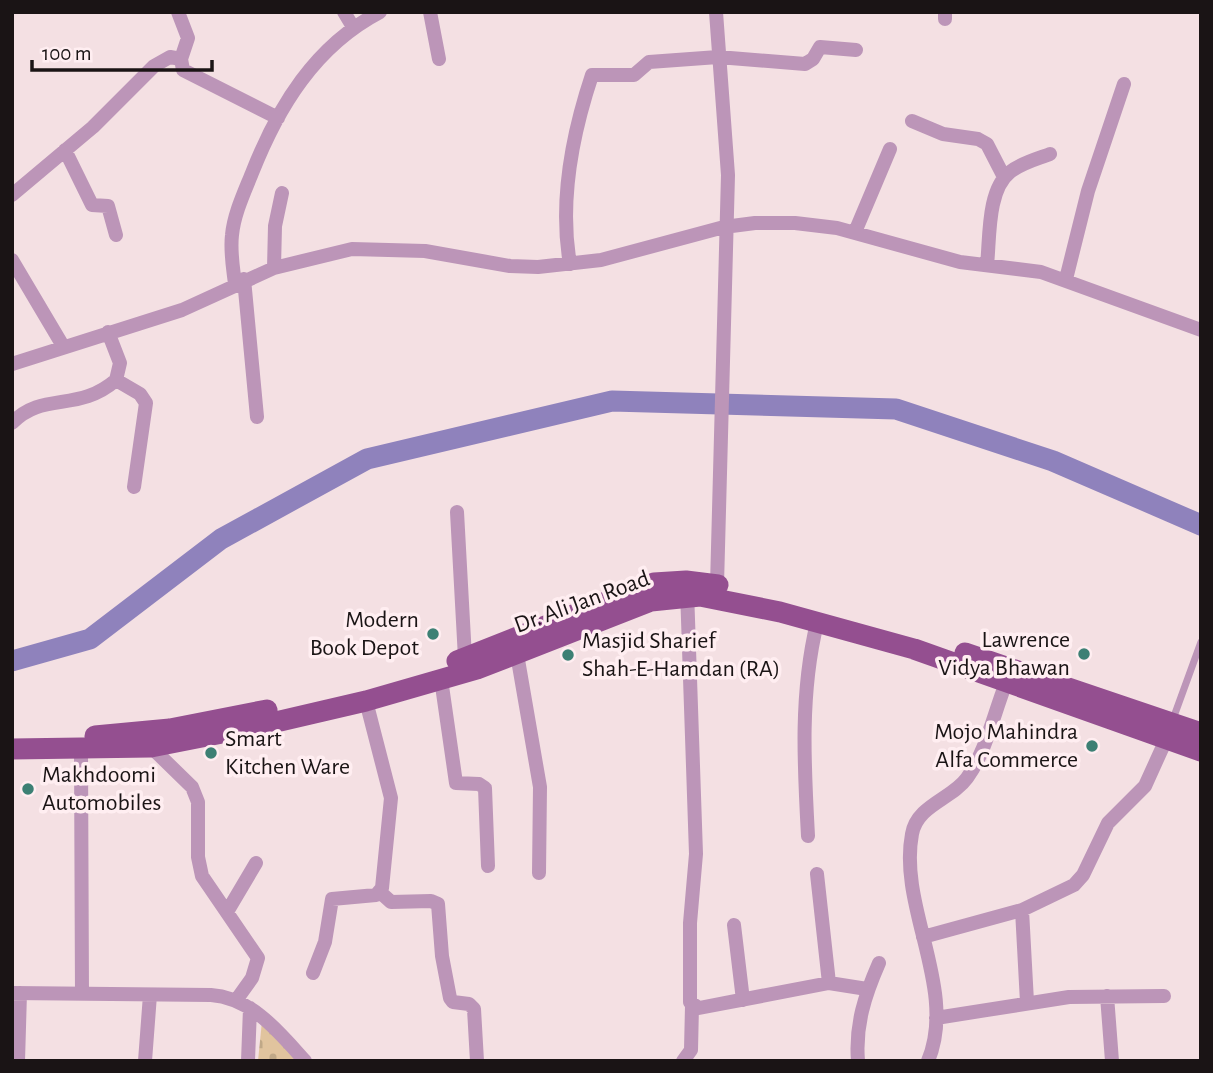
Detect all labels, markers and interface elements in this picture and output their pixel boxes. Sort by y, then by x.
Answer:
scale bar [32,28,212,72]
text: 100 m [42,43,92,64]
street label: Dr. Ali Jan Road [511,566,653,638]
place label: Modern Book Depot [310,608,419,660]
marker: Modern Book Depot [425,626,441,642]
place label: Lawrence Vidya Bhawan [938,628,1070,680]
place label: Masjid Sharief Shah-E-Hamdan (RA) [582,629,780,681]
marker: Lawrence Vidya Bhawan [1076,646,1092,662]
marker: Masjid Sharief Shah-E-Hamdan (RA) [560,647,576,663]
place label: Mojo Mahindra Alfa Commerce [934,720,1078,772]
place label: Smart Kitchen Ware [225,727,350,779]
marker: Mojo Mahindra Alfa Commerce [1084,738,1100,754]
marker: Smart Kitchen Ware [203,745,219,761]
place label: Makhdoomi Automobiles [42,763,162,815]
marker: Makhdoomi Automobiles [20,781,36,797]

